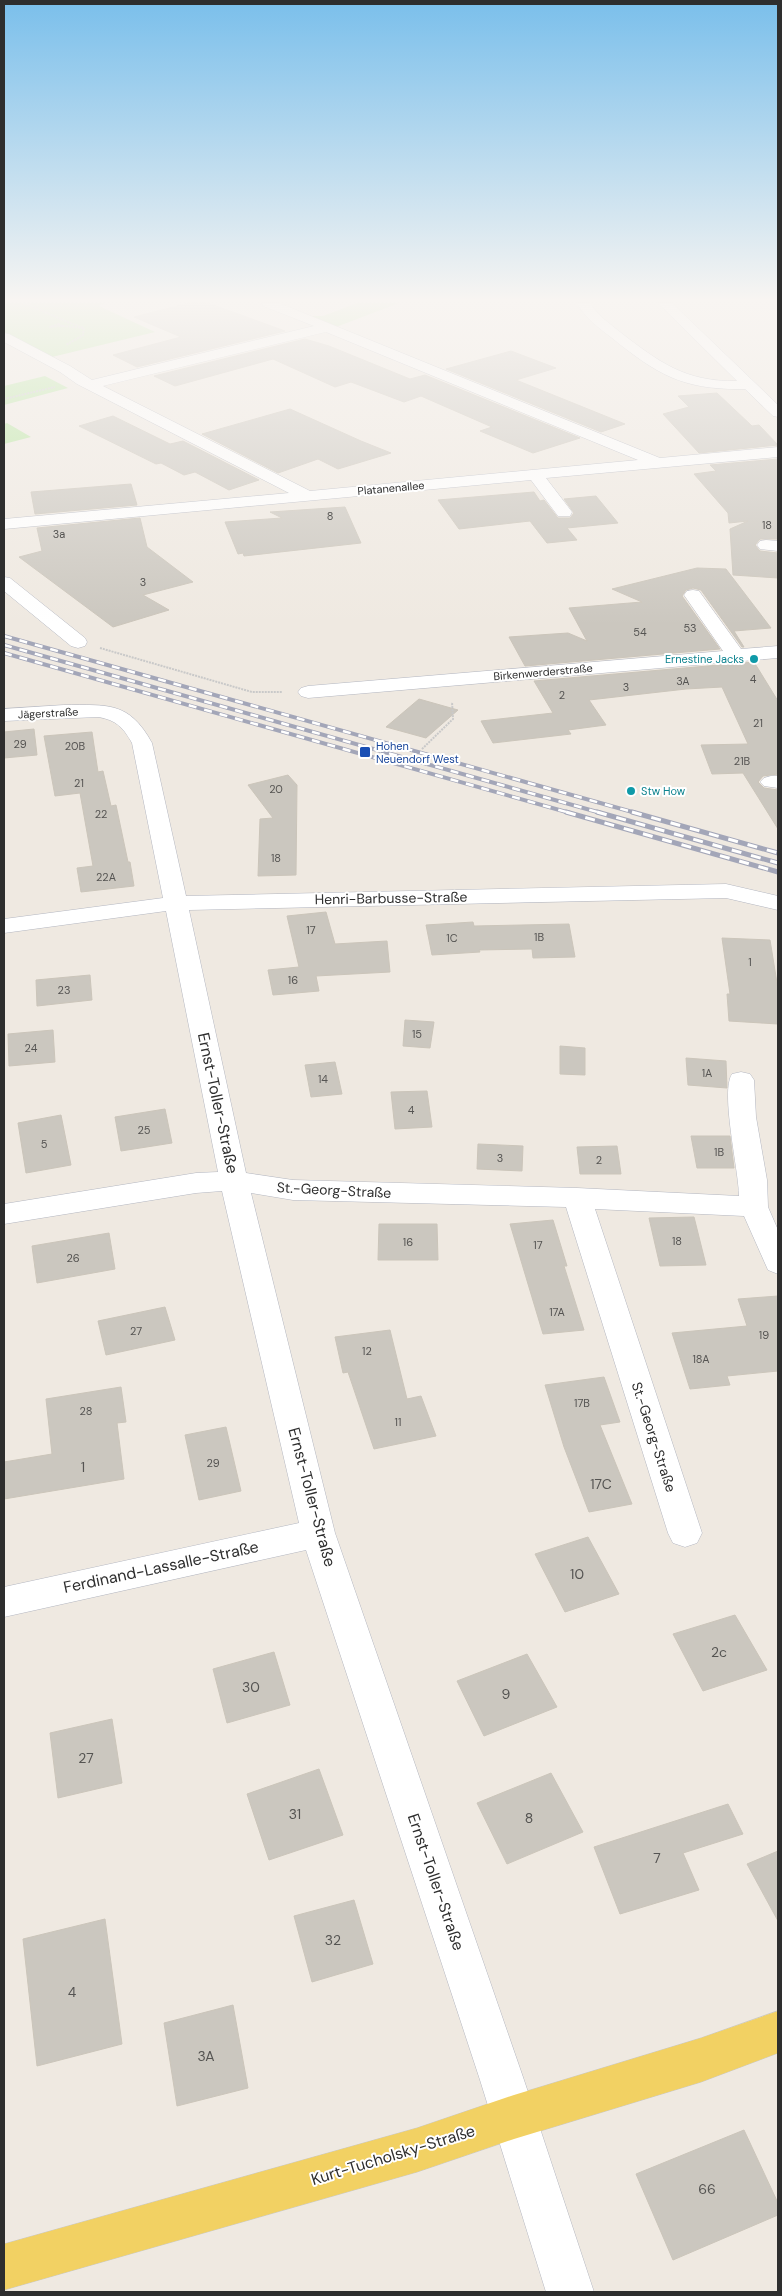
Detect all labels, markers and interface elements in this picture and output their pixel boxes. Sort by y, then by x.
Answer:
street label: Platanenallee [357,478,425,498]
house number: 8 [327,509,333,523]
house number: 18 [762,518,772,532]
house number: 3a [53,527,65,541]
house number: 3 [140,575,146,589]
house number: 53 [683,621,697,635]
house number: 54 [633,625,647,639]
place label: Ernestine Jacks [665,652,744,666]
marker: Ernestine Jacks [748,653,760,665]
street label: Birkenwerderstraße [493,661,593,683]
house number: 4 [750,672,757,686]
house number: 3A [676,674,690,688]
house number: 3 [623,680,629,694]
house number: 2 [559,688,565,702]
street label: Jägerstraße [17,704,79,722]
house number: 21 [753,716,763,730]
house number: 29 [13,737,27,751]
house number: 20B [65,739,86,753]
place label: Hohen Neuendorf West [376,739,459,766]
marker: Hohen Neuendorf West [358,745,372,759]
house number: 21B [734,754,751,768]
house number: 21 [74,776,84,790]
house number: 20 [269,782,283,796]
place label: Stw How [641,784,686,798]
marker: Stw How [625,785,637,797]
house number: 22 [95,807,107,821]
house number: 18 [271,851,281,865]
house number: 22A [96,870,116,884]
street label: Henri-Barbusse-Straße [315,888,468,908]
house number: 17 [306,923,316,937]
house number: 1B [534,930,544,944]
house number: 1C [446,931,458,945]
house number: 1 [748,955,752,969]
house number: 16 [288,973,298,987]
house number: 23 [58,983,70,997]
house number: 15 [412,1027,422,1041]
street label: Ernst-Toller-Straße [193,1031,243,1175]
house number: 24 [25,1041,38,1055]
house number: 1A [702,1066,712,1080]
house number: 14 [318,1072,328,1086]
house number: 4 [408,1103,415,1117]
house number: 25 [137,1123,151,1137]
house number: 5 [41,1137,48,1151]
house number: 1B [714,1145,724,1159]
house number: 3 [497,1151,503,1165]
house number: 2 [596,1153,602,1167]
street label: St.-Georg-Straße [276,1178,392,1202]
house number: 18 [672,1234,682,1248]
house number: 16 [403,1235,413,1249]
house number: 17 [533,1238,543,1252]
house number: 26 [66,1251,80,1265]
house number: 17A [549,1305,565,1319]
house number: 27 [130,1324,142,1338]
house number: 19 [759,1328,769,1342]
house number: 12 [362,1344,372,1358]
house number: 18A [692,1352,710,1366]
street label: St.-Georg-Straße [628,1380,680,1494]
house number: 17B [574,1396,590,1410]
house number: 28 [80,1404,92,1418]
house number: 11 [395,1415,401,1429]
street label: Ernst-Toller-Straße [283,1425,341,1569]
house number: 29 [206,1456,220,1470]
house number: 1 [81,1458,85,1476]
house number: 17C [590,1475,612,1493]
street label: Ferdinand-Lassalle-Straße [62,1536,260,1598]
house number: 10 [570,1565,584,1583]
house number: 2c [711,1643,727,1661]
house number: 30 [242,1678,260,1696]
house number: 9 [502,1685,511,1703]
house number: 27 [78,1749,94,1767]
house number: 31 [289,1805,301,1823]
house number: 8 [525,1809,533,1827]
street label: Ernst-Toller-Straße [403,1811,469,1953]
house number: 7 [653,1849,661,1867]
house number: 32 [325,1931,341,1949]
house number: 4 [68,1983,77,2001]
house number: 3A [197,2047,215,2065]
street label: Kurt-Tucholsky-Straße [308,2120,478,2190]
house number: 66 [698,2180,716,2198]

